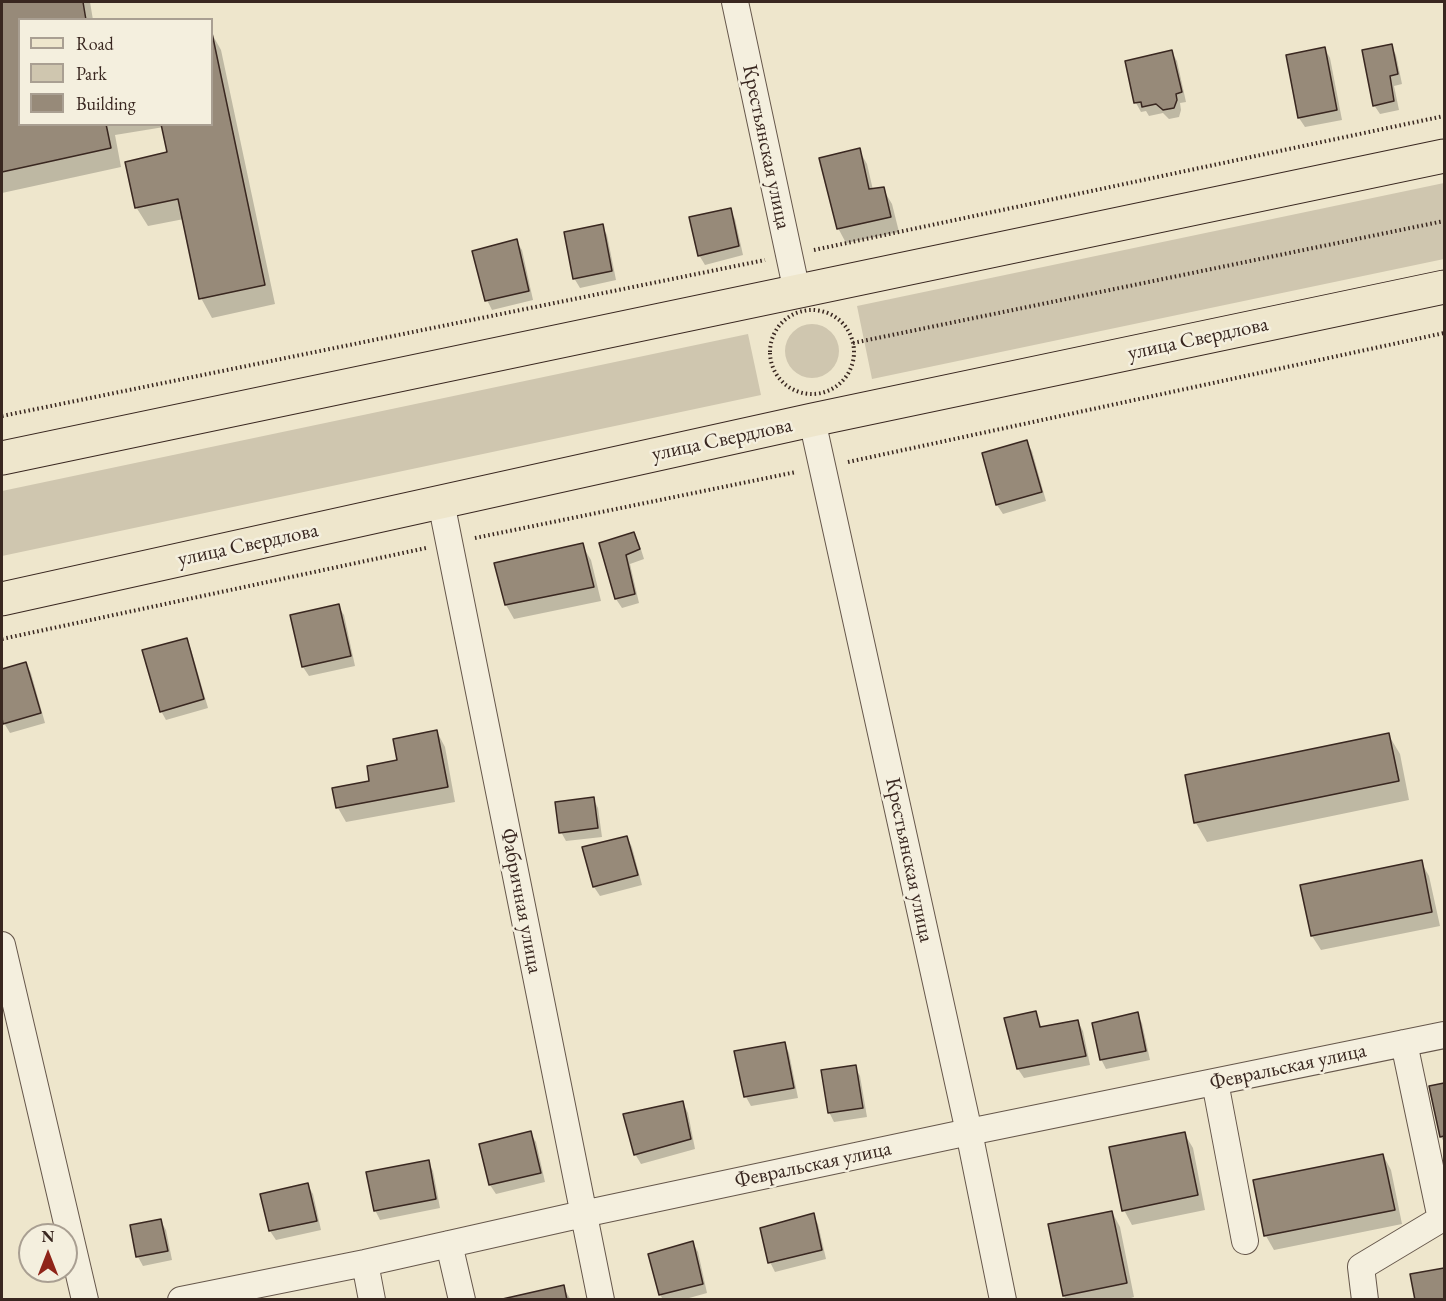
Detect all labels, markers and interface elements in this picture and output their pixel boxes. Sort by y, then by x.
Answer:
legend [18,18,213,126]
text: Road [76,32,114,55]
text: Park [76,62,107,85]
street label: Крестьянская улица [736,62,796,232]
text: Building [76,92,136,115]
street label: улица Свердлова [1125,312,1271,366]
street label: улица Свердлова [649,413,795,467]
street label: улица Свердлова [175,518,321,572]
street label: Крестьянская улица [879,775,939,945]
street label: Фабричная улица [495,826,547,976]
street label: Февральская улица [1207,1038,1369,1096]
street label: Февральская улица [732,1136,894,1194]
north arrow [18,1223,78,1283]
text: N [42,1226,54,1247]

